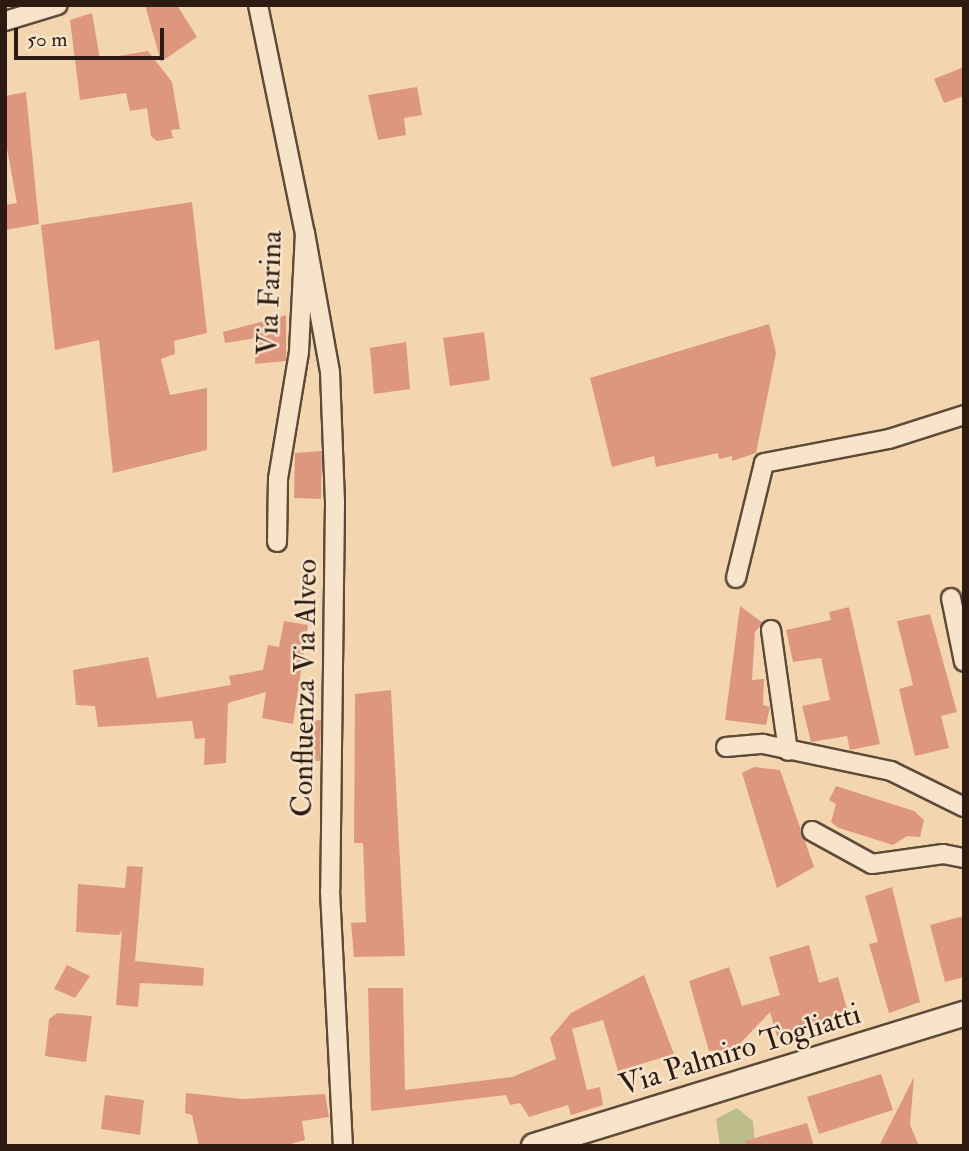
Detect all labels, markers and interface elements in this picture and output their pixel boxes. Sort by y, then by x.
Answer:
scale bar [18,14,168,58]
text: 50 m [27,26,68,53]
street label: Via Farina [250,230,290,356]
street label: Confluenza Via Alveo [285,559,325,817]
street label: Via Palmiro Togliatti [615,996,865,1104]

